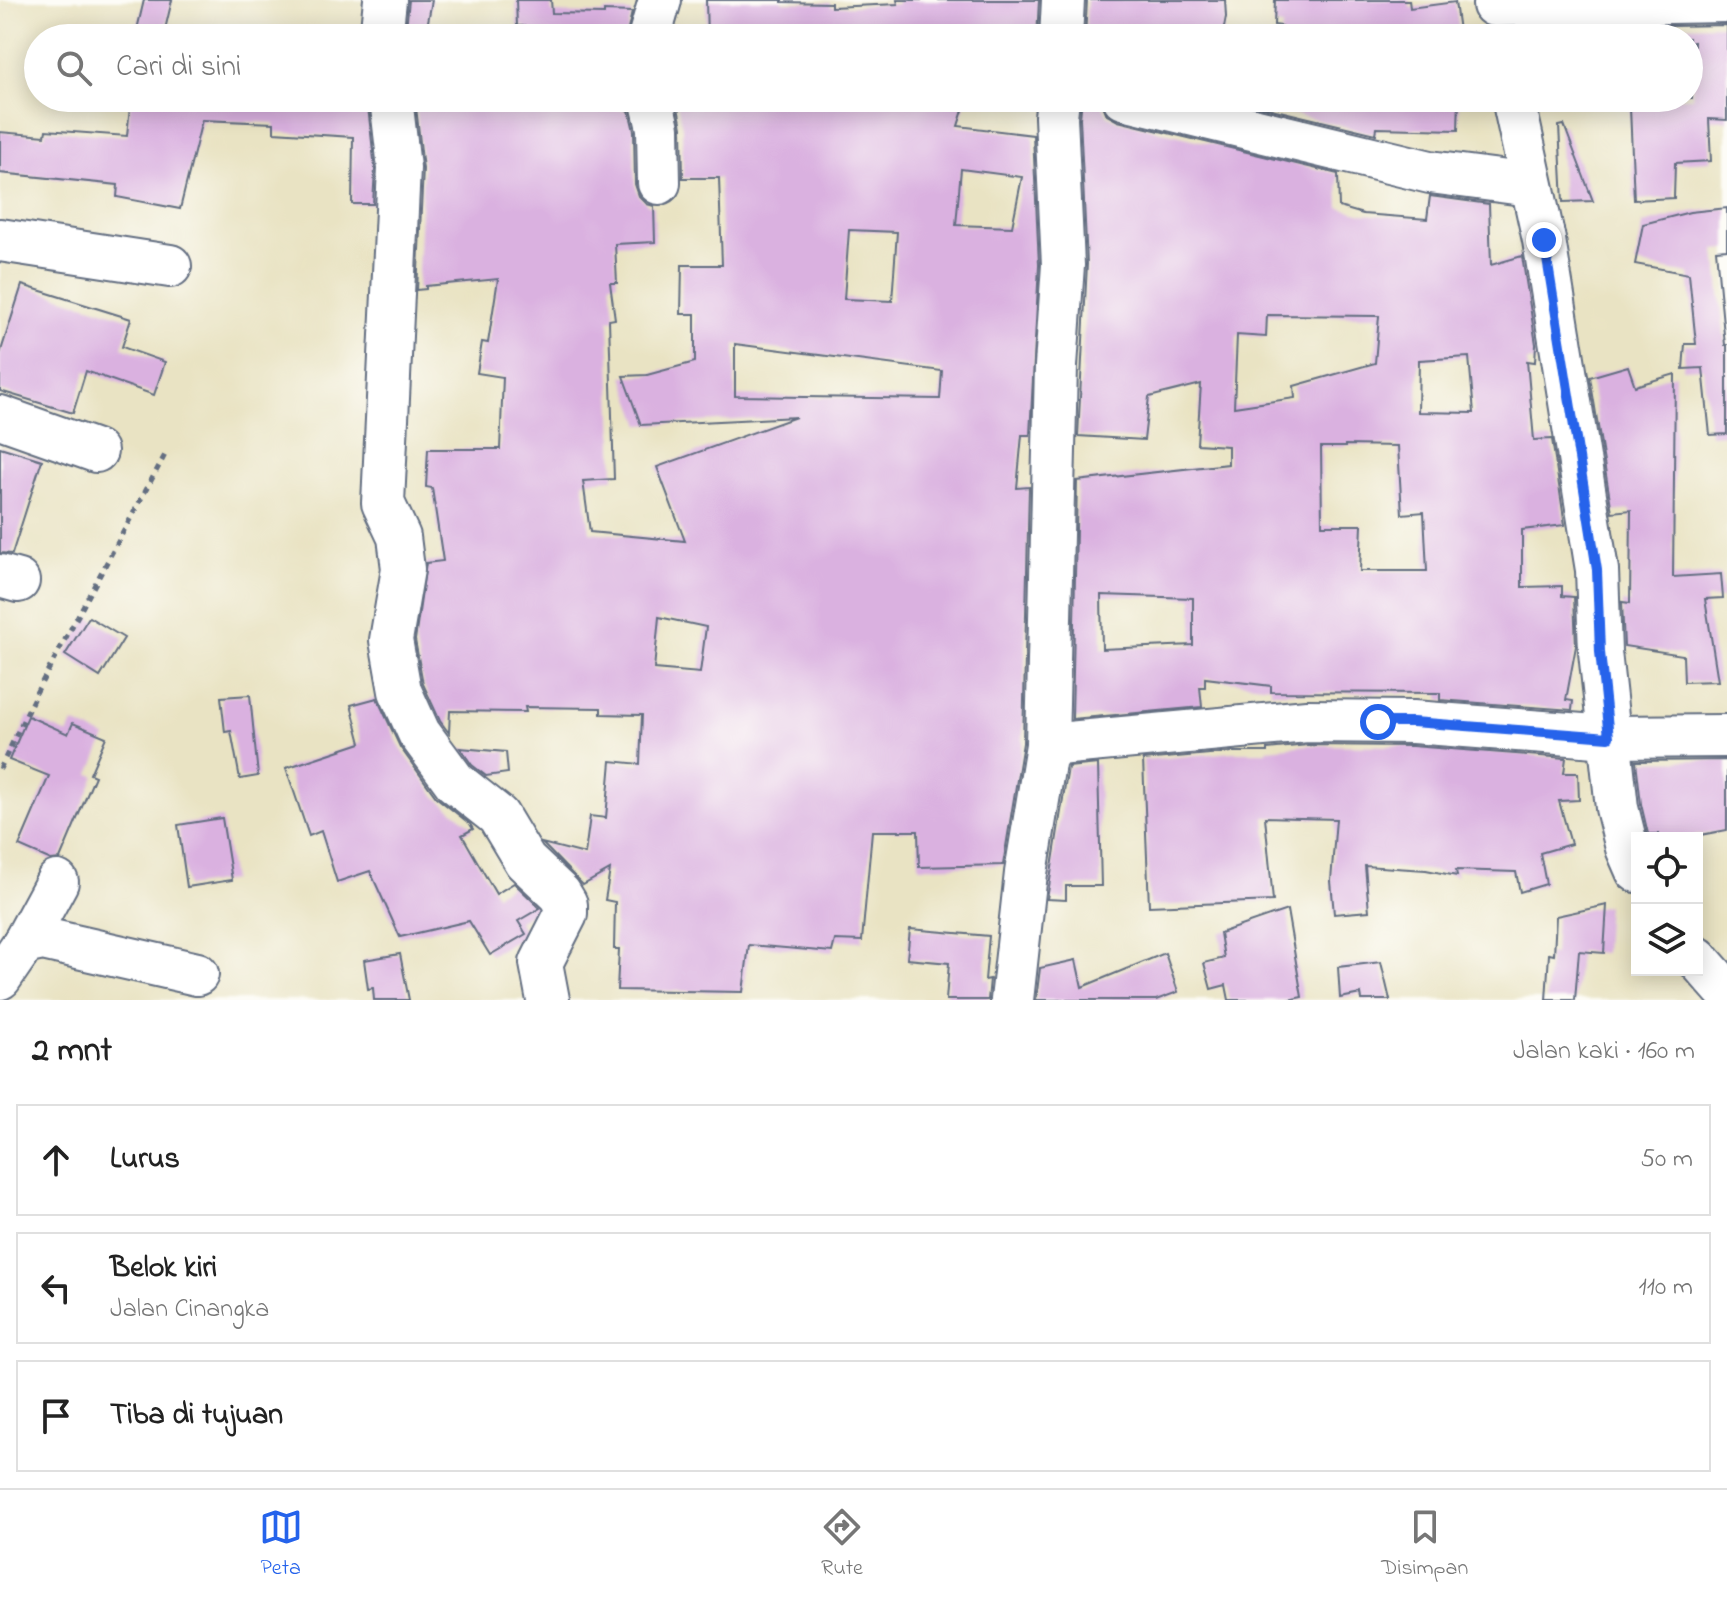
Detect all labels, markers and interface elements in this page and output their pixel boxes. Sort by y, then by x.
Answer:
search box [24,24,1703,112]
icon: search [52,46,96,90]
text: Cari di sini [116,46,242,90]
route end [1526,222,1562,258]
route start [1360,704,1396,740]
map controls [1631,832,1703,976]
button: locate [1631,832,1703,904]
button: layers [1631,904,1703,976]
text: 2 mnt [32,1027,112,1077]
text: Jalan kaki · 160 m [1513,1033,1695,1071]
icon: ahead [34,1138,78,1182]
text: Lurus [110,1138,180,1182]
text: 50 m [1640,1141,1693,1179]
text: Belok kiri [110,1247,217,1291]
icon: left [34,1266,78,1310]
text: 110 m [1639,1269,1693,1307]
text: Jalan Cinangka [110,1291,269,1329]
icon: arrive [34,1394,78,1438]
text: Tiba di tujuan [110,1394,283,1438]
tab: Peta [259,1505,303,1585]
tab: Rute [820,1505,864,1585]
tab: Disimpan [1381,1505,1468,1585]

